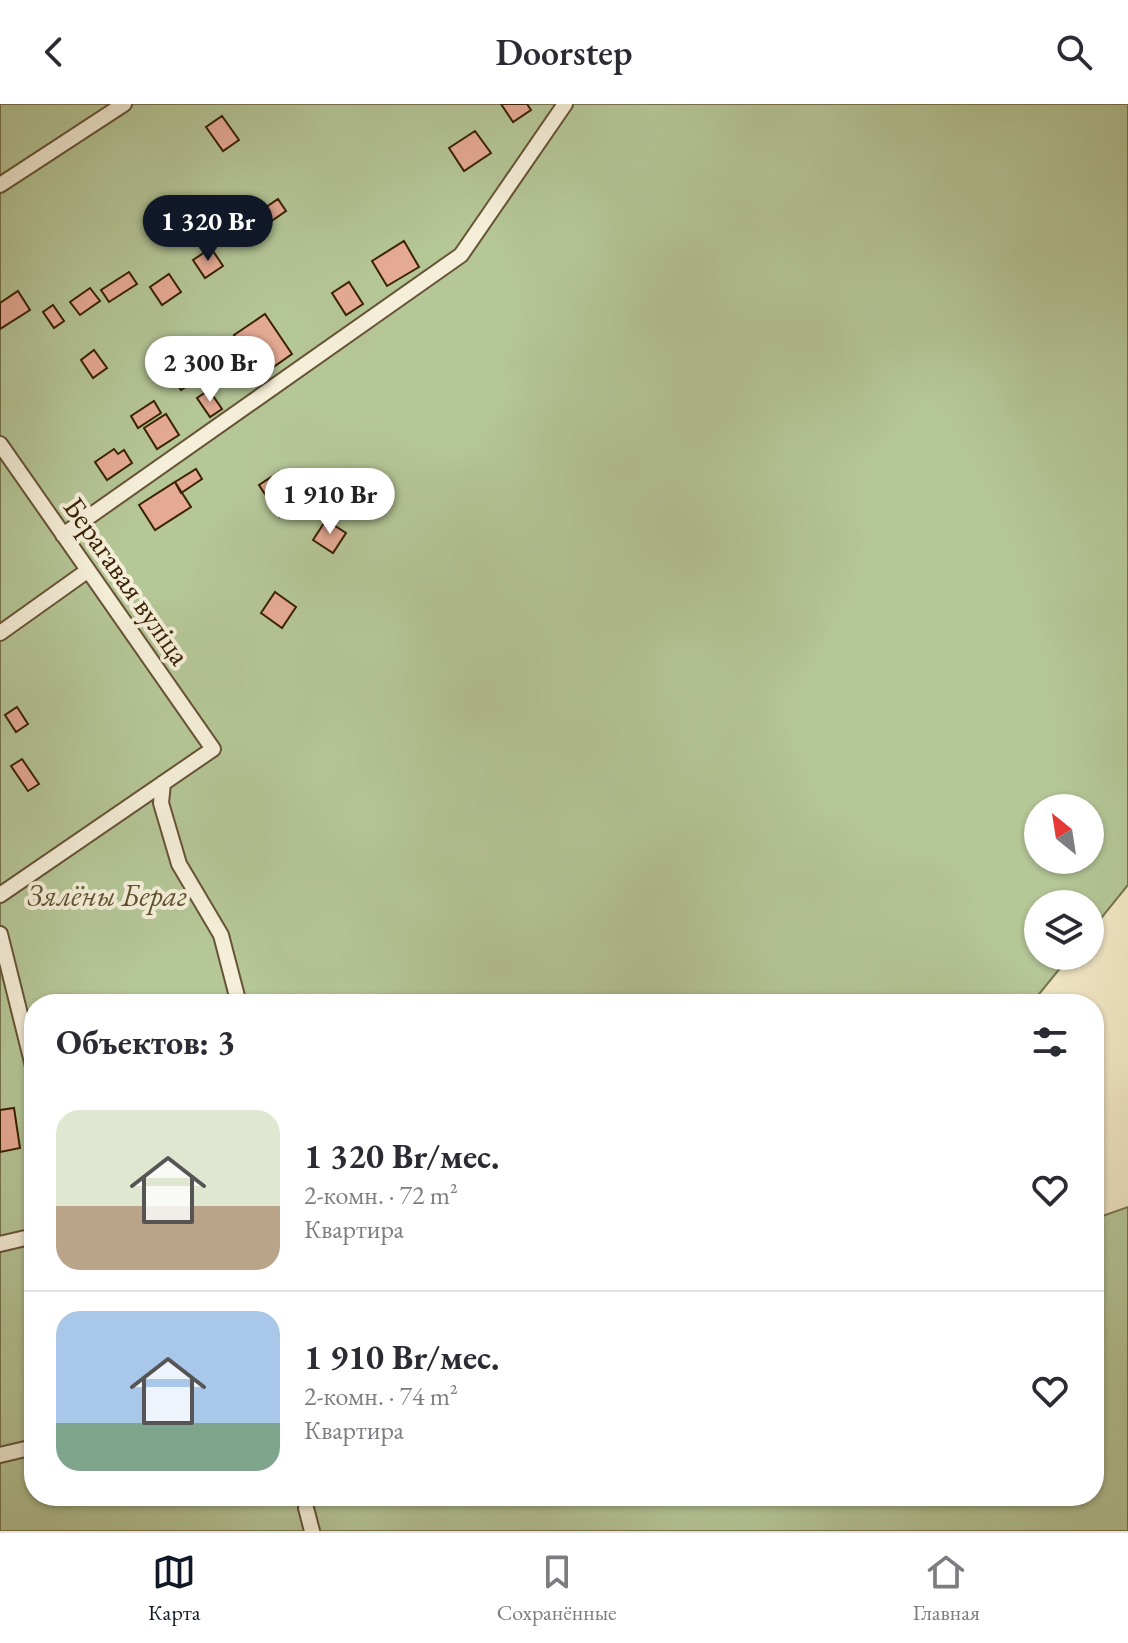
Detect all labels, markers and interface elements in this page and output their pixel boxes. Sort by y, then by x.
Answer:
text: Doorstep [496,29,632,76]
icon: back [32,30,76,74]
icon: search [1052,30,1096,74]
pin: 1 320 Br [125,195,291,263]
text: 1 320 Br [161,204,255,238]
pin: 2 300 Br [127,336,293,404]
text: 2 300 Br [163,345,257,379]
pin: 1 910 Br [247,468,413,536]
text: 1 910 Br [283,477,377,511]
street label: Берагавая вуліца [55,489,200,673]
north arrow [1024,794,1104,874]
map controls [1024,794,1104,970]
park label: Зялёны Бераг [27,876,187,915]
button: layers [1024,890,1104,970]
text: Объектов: 3 [56,1020,235,1064]
icon: filters [1028,1020,1072,1064]
text: 1 320 Br/мес. [304,1134,499,1178]
icon: home [120,1142,216,1238]
icon: heart [1028,1168,1072,1212]
text: 2-комн. · 72 m² [304,1178,458,1212]
text: Квартира [304,1212,404,1246]
text: 1 910 Br/мес. [304,1335,499,1379]
icon: home [120,1343,216,1439]
icon: heart [1028,1369,1072,1413]
text: 2-комн. · 74 m² [304,1379,458,1413]
text: Квартира [304,1413,404,1447]
tab: Карта [148,1550,201,1627]
tab: Сохранённые [497,1550,617,1627]
tab: Главная [913,1550,980,1627]

